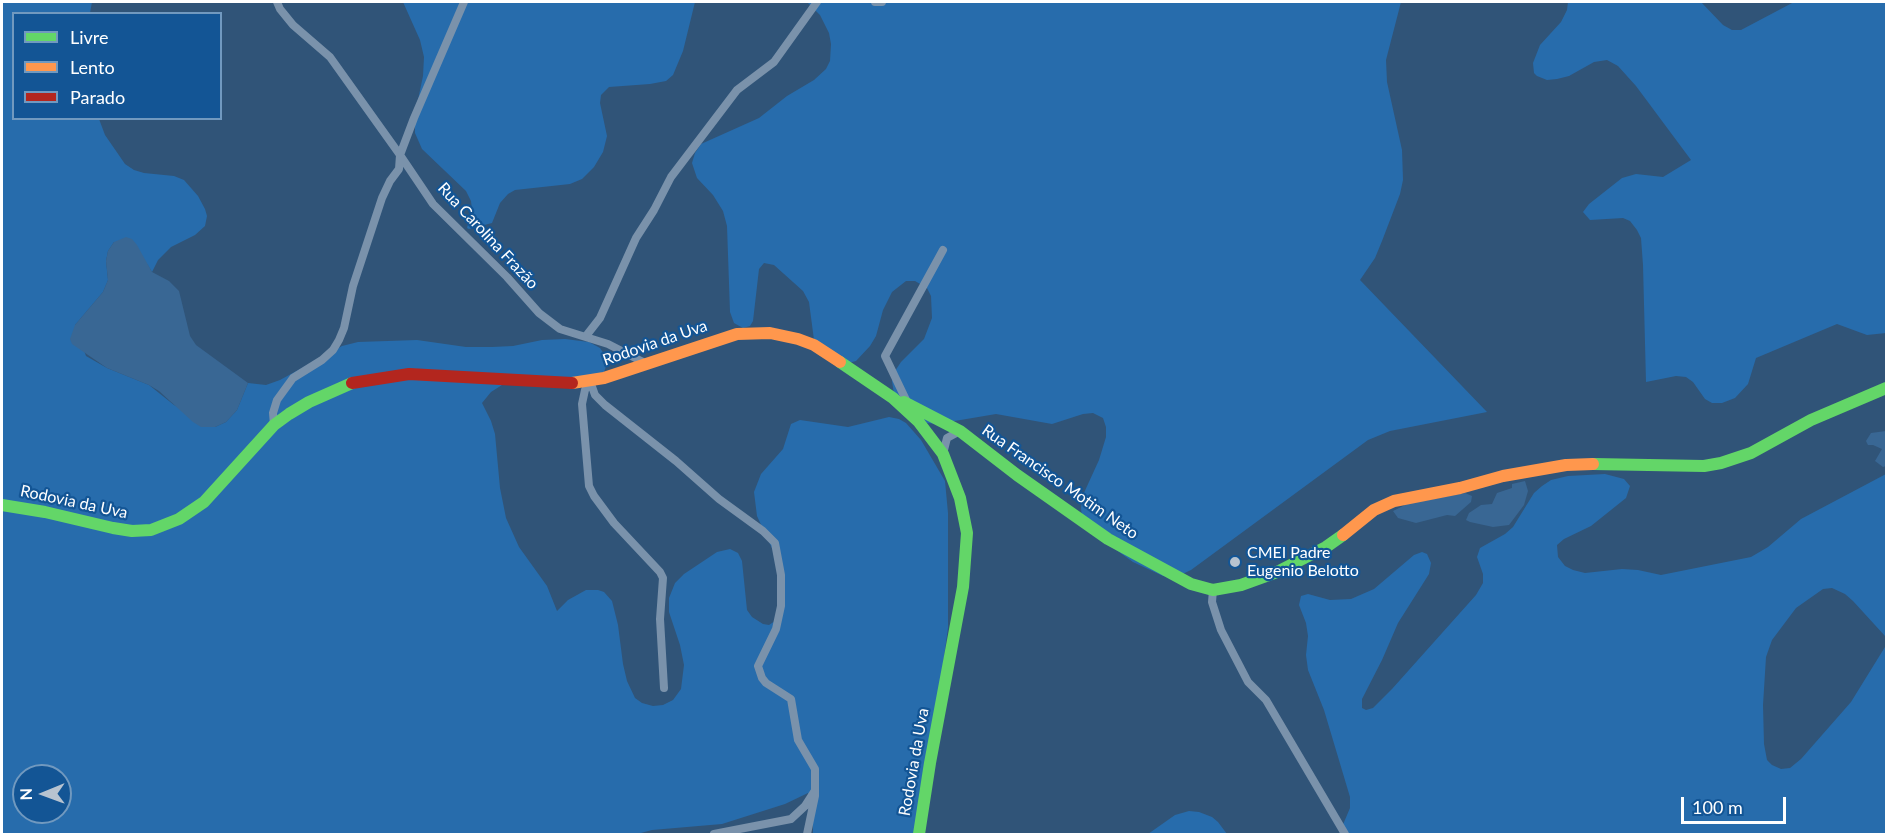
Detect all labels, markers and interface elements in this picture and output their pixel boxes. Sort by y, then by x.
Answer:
legend [12,12,222,120]
text: Livre [70,26,109,48]
text: Lento [70,56,115,78]
text: Parado [70,86,125,108]
street label: Rua Carolina Frazão [434,179,542,293]
street label: Rodovia da Uva [600,316,710,370]
street label: Rua Francisco Motim Neto [978,421,1142,543]
street label: Rodovia da Uva [19,481,129,523]
place label: CMEI Padre Eugenio Belotto [1247,543,1359,581]
marker: CMEI Padre Eugenio Belotto [1228,555,1242,569]
street label: Rodovia da Uva [895,707,933,817]
north arrow [12,764,72,824]
scale bar [1684,785,1789,823]
text: N [16,788,35,801]
text: 100 m [1692,796,1743,818]

